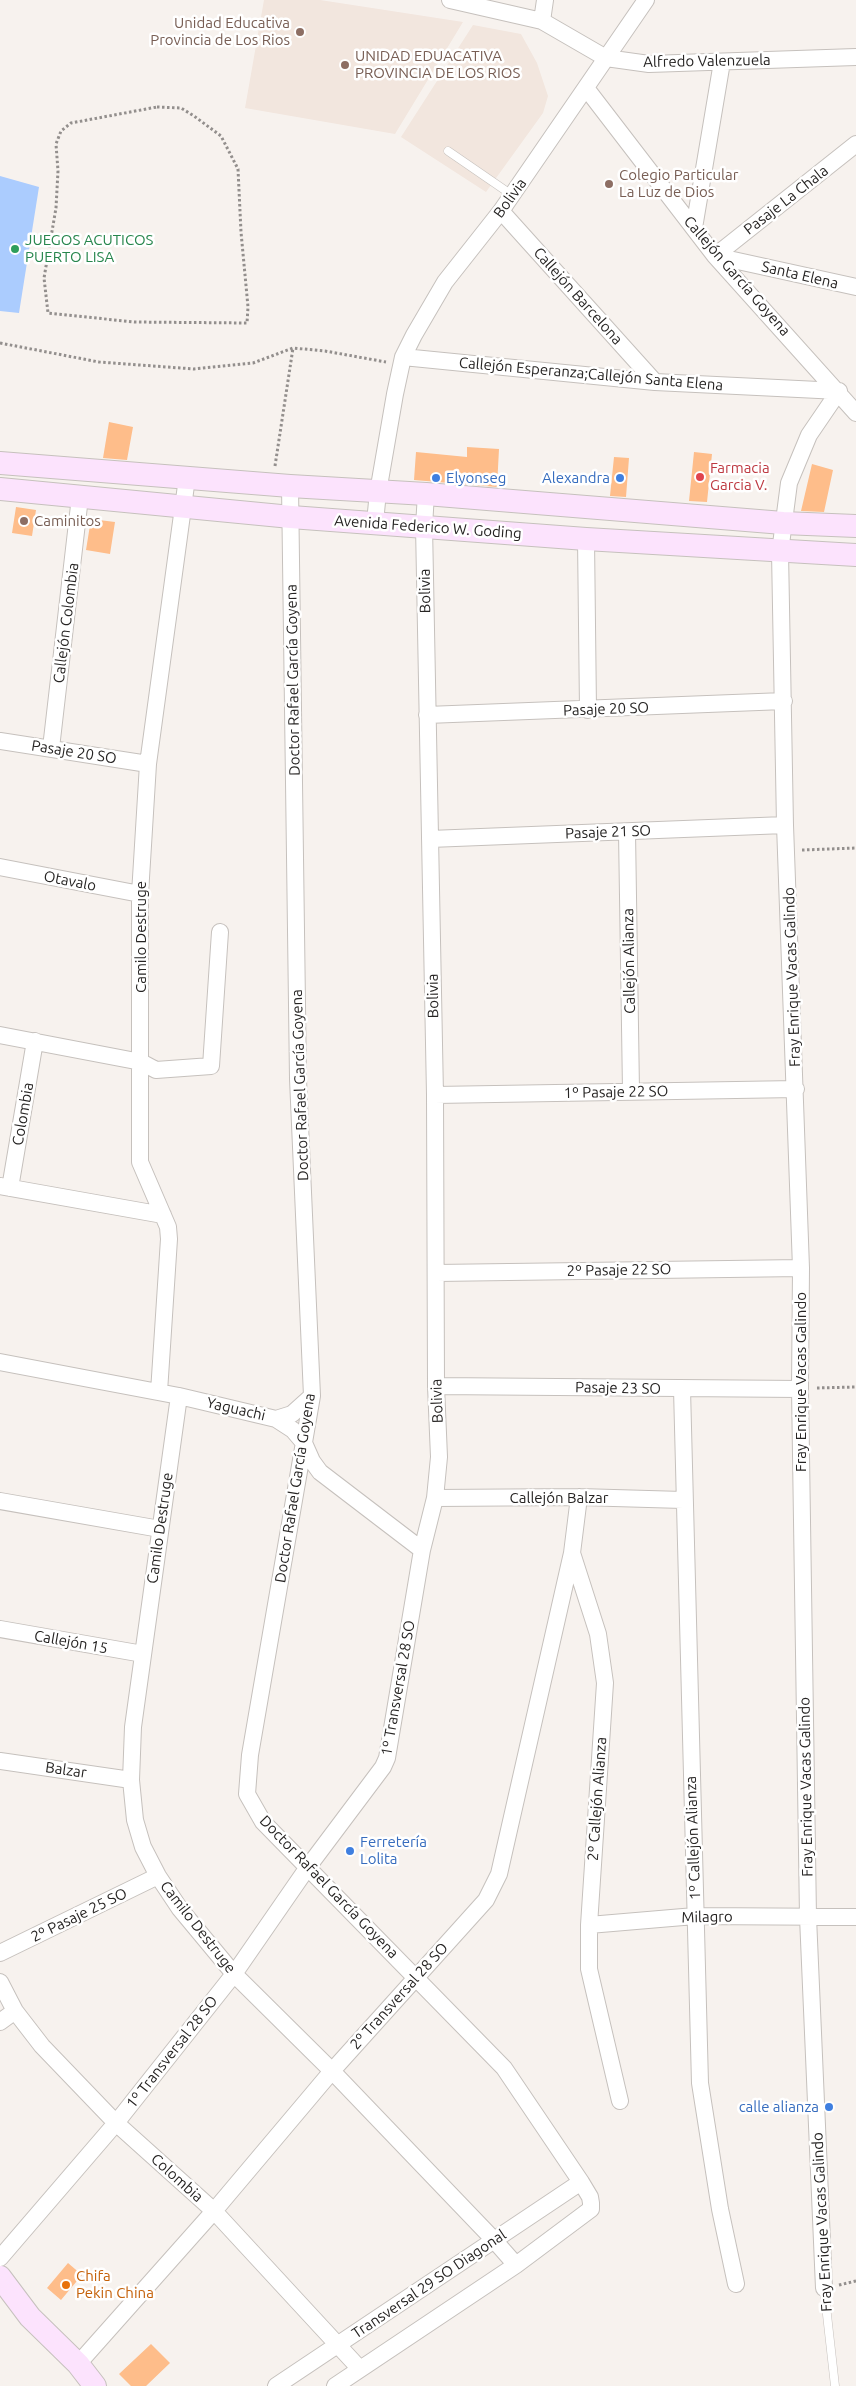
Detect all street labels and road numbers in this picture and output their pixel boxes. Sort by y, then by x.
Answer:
street label: Alfredo Valenzuela [643,51,771,71]
street label: Pasaje La Chala [740,161,832,239]
street label: Bolivia [490,175,530,221]
street label: Callejón García Goyena [680,212,794,340]
street label: Callejón Barcelona [530,244,626,348]
street label: Santa Elena [760,257,840,293]
street label: Callejón Esperanza;Callejón Santa Elena [458,353,724,395]
street label: Avenida Federico W. Goding [334,511,522,543]
street label: Callejón Colombia [50,562,82,684]
street label: Bolivia [416,569,434,613]
street label: Doctor Rafael García Goyena [282,584,304,776]
street label: Pasaje 20 SO [563,699,649,719]
street label: Pasaje 20 SO [30,736,118,768]
street label: Pasaje 21 SO [565,822,651,842]
street label: Otavalo [42,867,98,895]
street label: Camilo Destruge [132,881,150,993]
street label: Fray Enrique Vacas Galindo [780,887,804,1067]
street label: Callejón Alianza [619,908,639,1014]
street label: Bolivia [424,974,442,1018]
street label: Doctor Rafael García Goyena [288,989,312,1181]
street label: Colombia [9,1081,37,1147]
street label: 1º Pasaje 22 SO [564,1082,668,1102]
street label: 2º Pasaje 22 SO [567,1260,671,1280]
street label: Fray Enrique Vacas Galindo [792,1292,810,1472]
street label: Bolivia [427,1378,447,1424]
street label: Pasaje 23 SO [575,1378,661,1398]
street label: Doctor Rafael García Goyena [271,1392,319,1584]
street label: Yaguachi [205,1393,267,1425]
street label: Camilo Destruge [143,1471,177,1585]
street label: Callejón Balzar [510,1489,608,1507]
street label: 1º Transversal 28 SO [377,1619,419,1757]
street label: Callejón 15 [33,1627,109,1657]
street label: Fray Enrique Vacas Galindo [795,1697,817,1877]
street label: 2º Callejón Alianza [584,1736,610,1862]
street label: Balzar [44,1758,88,1782]
street label: 1º Callejón Alianza [682,1776,704,1900]
street label: Doctor Rafael García Goyena [256,1812,402,1962]
street label: Camilo Destruge [156,1877,240,1977]
street label: 2º Pasaje 25 SO [28,1884,130,1946]
street label: Milagro [681,1908,733,1926]
street label: 2º Transversal 28 SO [346,1939,452,2053]
street label: 1º Transversal 28 SO [123,1992,221,2112]
street label: Fray Enrique Vacas Galindo [808,2132,836,2312]
street label: Colombia [147,2150,207,2206]
street label: Transversal 29 SO Diagonal [349,2226,509,2342]

